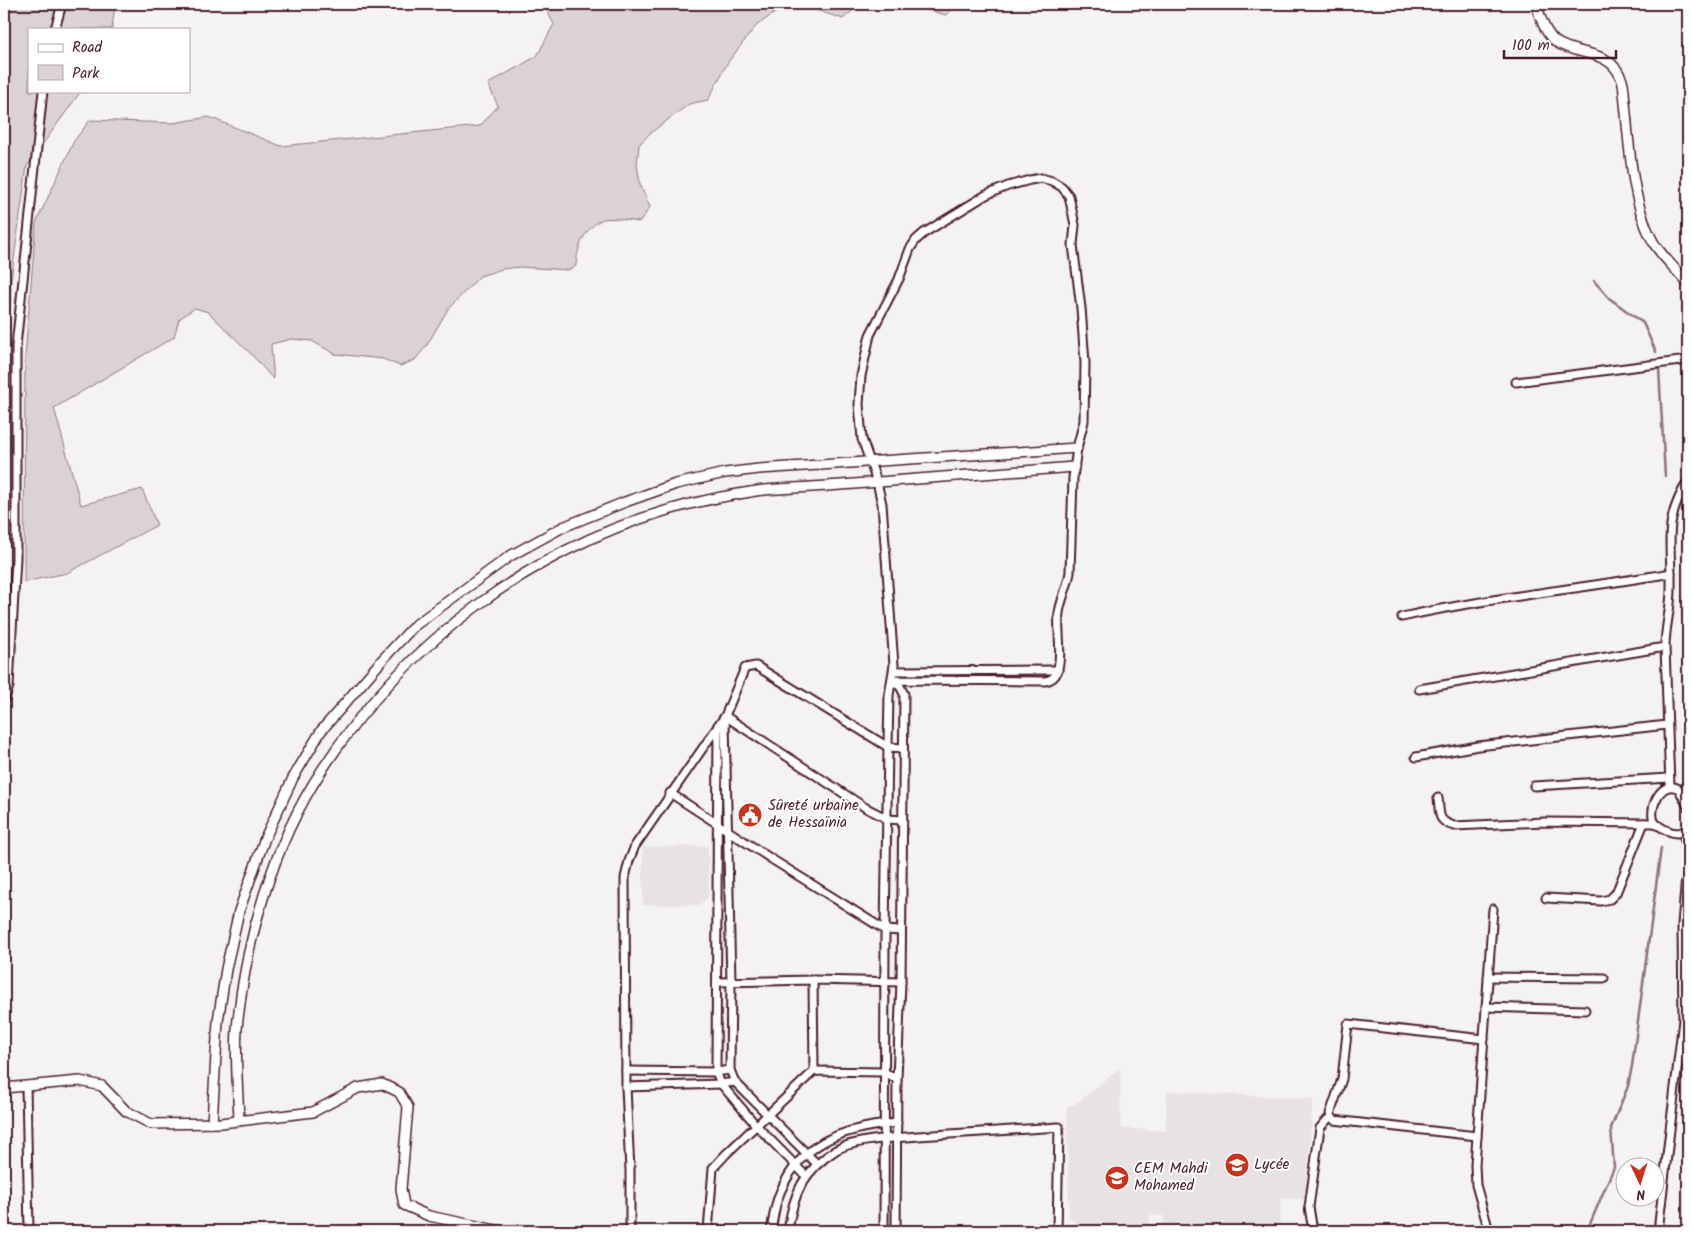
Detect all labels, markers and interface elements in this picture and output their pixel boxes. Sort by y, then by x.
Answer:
legend [28,28,190,92]
scale bar [1504,28,1617,60]
text: 100 m [1512,34,1550,58]
text: Road [72,36,103,60]
text: Park [72,62,100,86]
place label: Sûreté urbaine de Hessaïnia [768,794,859,835]
public building icon: Sûreté urbaine de Hessaïnia [737,802,763,828]
school or university icon: Lycée [1224,1152,1250,1178]
place label: Lycée [1254,1153,1289,1177]
place label: CEM Mahdi Mohamed [1134,1157,1209,1198]
north arrow [1614,1158,1664,1208]
school or university icon: CEM Mahdi Mohamed [1104,1165,1130,1191]
text: N [1636,1183,1646,1205]

